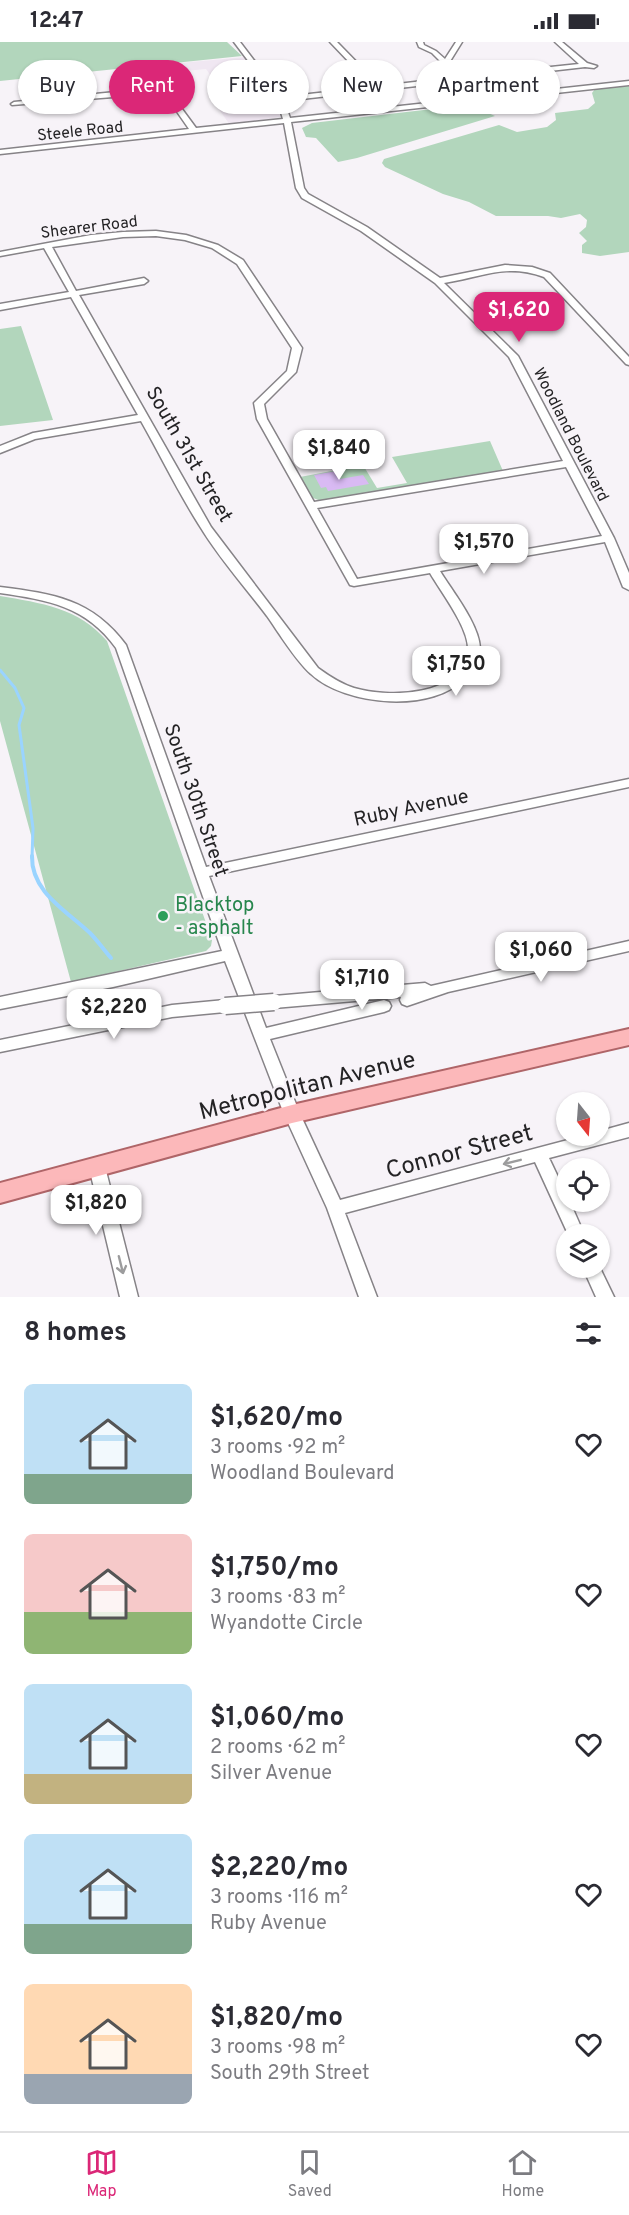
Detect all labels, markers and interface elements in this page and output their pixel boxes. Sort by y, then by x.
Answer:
text: 12:47 [30,8,84,35]
chip: Buy [18,60,97,114]
chip: Rent [109,60,195,114]
chip: Filters [207,60,309,114]
chip: New [321,60,404,114]
chip: Apartment [416,60,560,114]
street label: Steele Road [36,118,124,146]
street label: Shearer Road [40,212,139,244]
pin: $1,620 [470,292,568,343]
text: $1,620 [488,298,550,324]
street label: Woodland Boulevard [528,365,613,505]
street label: South 31st Street [139,382,238,528]
pin: $1,840 [290,430,388,481]
text: $1,840 [307,436,371,462]
pin: $1,570 [435,524,533,575]
text: $1,570 [453,530,515,556]
pin: $1,750 [407,646,505,697]
text: $1,750 [426,652,486,678]
street label: South 30th Street [157,721,233,881]
street label: Ruby Avenue [352,784,471,834]
place label: Blacktop - asphalt [175,893,254,942]
marker: Blacktop - asphalt [156,909,170,923]
pin: $1,060 [492,932,590,983]
text: $1,060 [509,938,573,964]
pin: $1,710 [313,960,411,1011]
text: $1,710 [334,966,390,992]
pin: $2,220 [65,989,163,1040]
text: $2,220 [81,995,147,1021]
street label: Metropolitan Avenue [196,1046,419,1128]
north arrow [556,1092,610,1146]
map controls [556,1092,610,1278]
street label: Connor Street [383,1119,536,1187]
one-way arrow [503,1157,522,1168]
button: locate [556,1158,610,1212]
pin: $1,820 [47,1185,145,1236]
text: $1,820 [65,1191,127,1217]
button: layers [556,1224,610,1278]
one-way arrow [115,1255,127,1274]
text: 8 homes [24,1317,127,1350]
icon: filters [572,1317,605,1350]
text: $1,620/mo [210,1402,343,1435]
icon: home [72,1408,144,1480]
icon: heart [572,1428,605,1461]
text: 3 rooms · 92 m² [210,1435,345,1461]
text: Woodland Boulevard [210,1461,395,1487]
text: $1,750/mo [210,1552,339,1585]
icon: home [72,1558,144,1630]
icon: heart [572,1578,605,1611]
text: 3 rooms · 83 m² [210,1585,345,1611]
text: Wyandotte Circle [210,1611,363,1637]
text: $1,060/mo [210,1702,344,1735]
icon: home [72,1708,144,1780]
icon: heart [572,1728,605,1761]
text: 2 rooms · 62 m² [210,1735,346,1761]
text: Silver Avenue [210,1761,332,1787]
text: $2,220/mo [210,1852,348,1885]
icon: home [72,1858,144,1930]
icon: heart [572,1878,605,1911]
text: 3 rooms · 116 m² [210,1885,348,1911]
text: Ruby Avenue [210,1911,327,1937]
text: $1,820/mo [210,2002,343,2035]
icon: home [72,2008,144,2080]
icon: heart [572,2028,605,2061]
text: 3 rooms · 98 m² [210,2035,345,2061]
text: South 29th Street [210,2061,370,2087]
tab: Map [85,2146,118,2202]
tab: Saved [288,2146,332,2202]
tab: Home [502,2146,544,2202]

